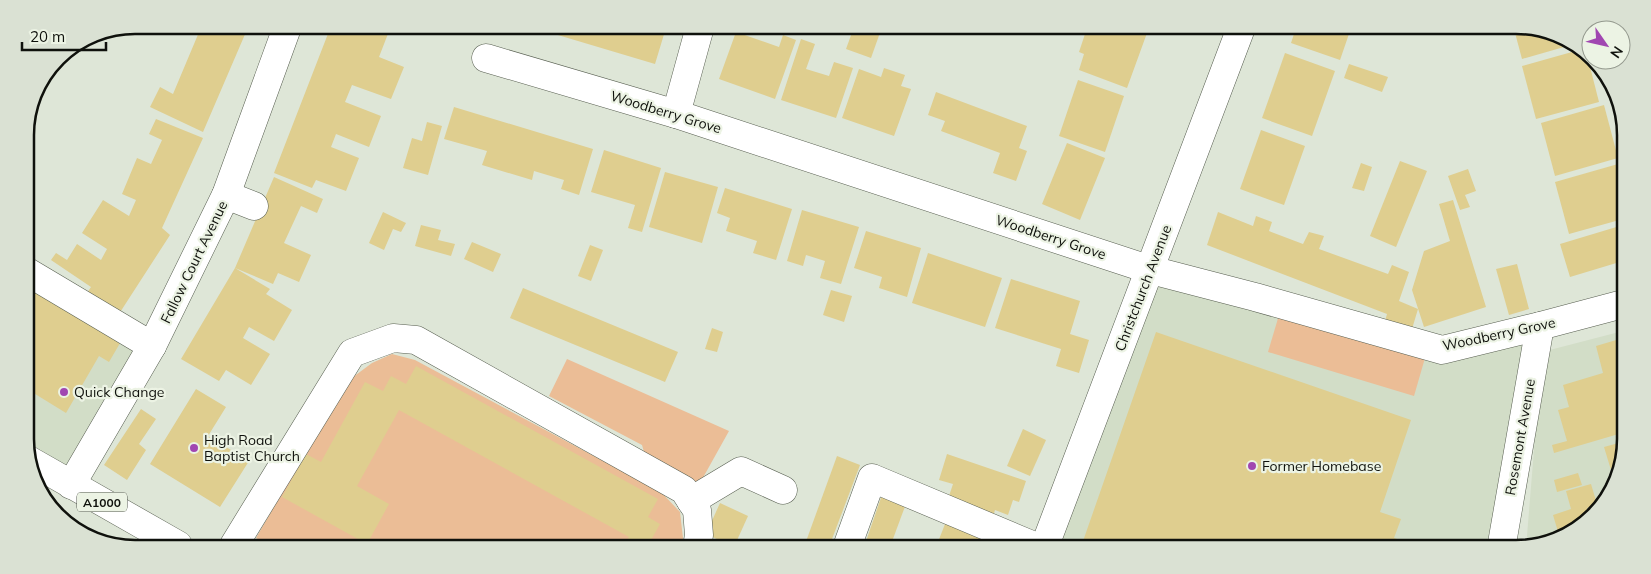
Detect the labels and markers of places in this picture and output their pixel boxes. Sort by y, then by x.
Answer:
place label: Quick Change [74,383,164,401]
marker: Quick Change [58,386,70,398]
place label: High Road Baptist Church [204,431,300,465]
marker: High Road Baptist Church [188,442,200,454]
place label: Former Homebase [1262,457,1381,475]
marker: Former Homebase [1246,460,1258,472]

